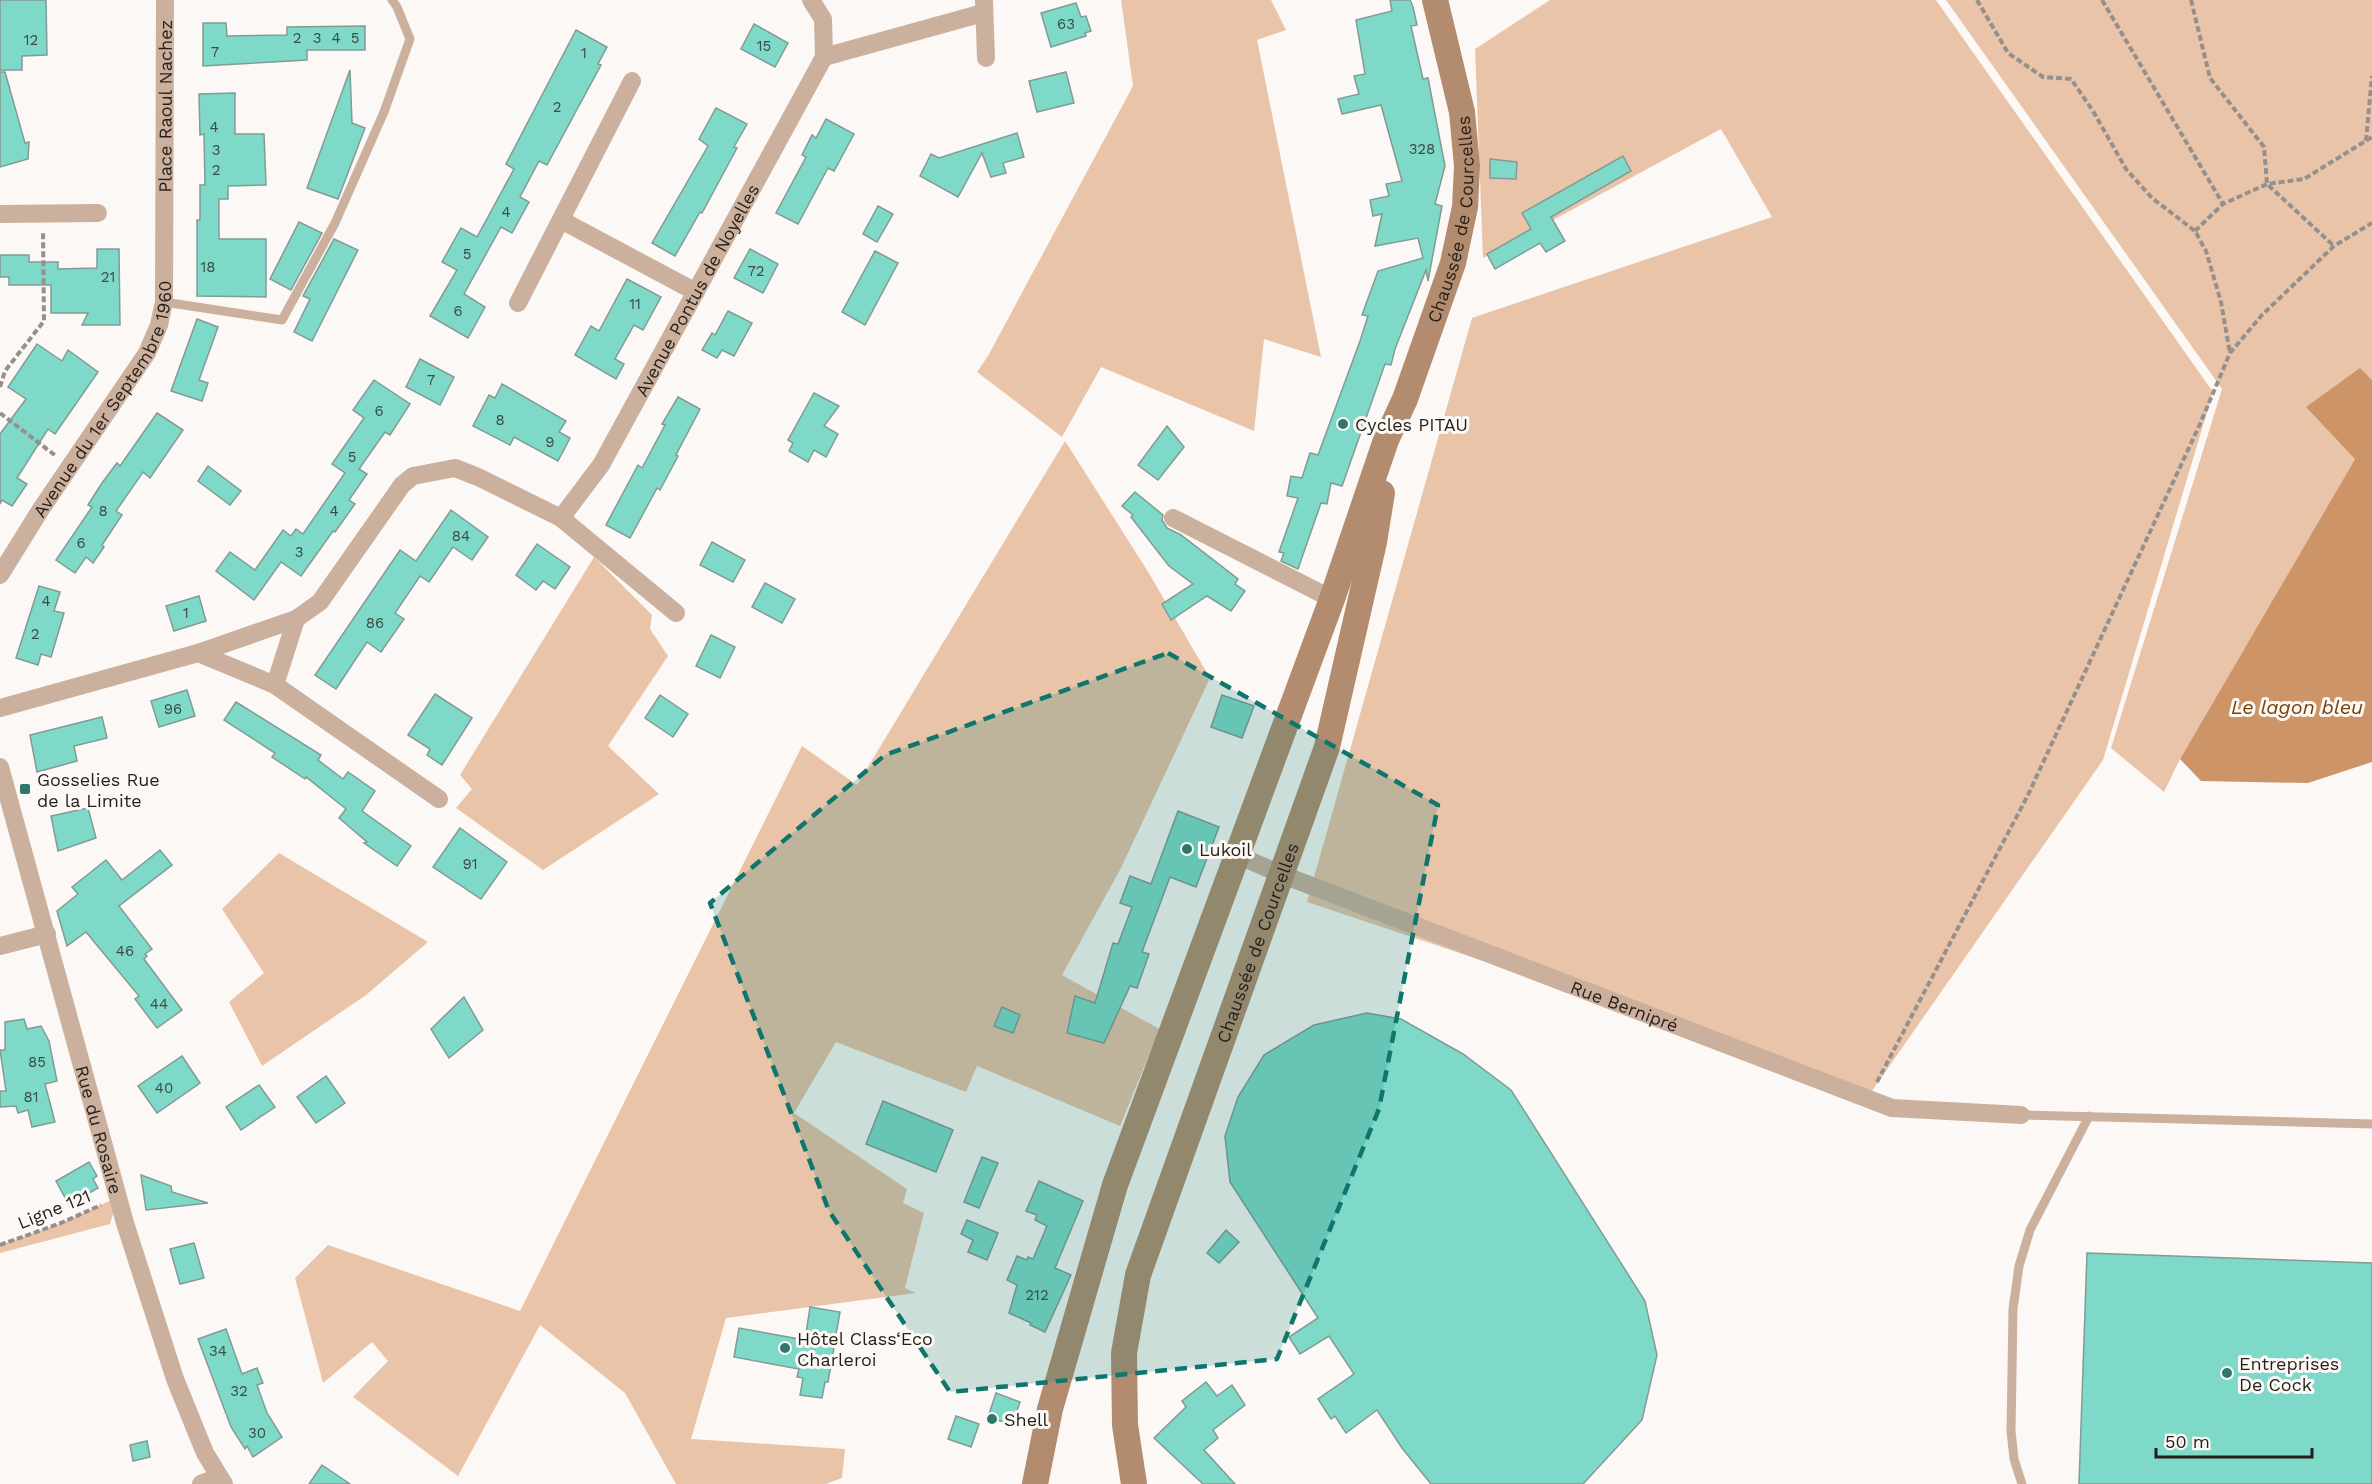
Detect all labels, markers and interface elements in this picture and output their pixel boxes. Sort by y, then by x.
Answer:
house number: 63 [1057,15,1075,33]
street label: Place Raoul Nachez [154,20,175,193]
house number: 2 [293,29,301,47]
house number: 3 [313,29,321,47]
house number: 4 [331,29,341,47]
house number: 5 [351,29,359,47]
house number: 12 [24,31,38,49]
house number: 15 [757,37,771,55]
house number: 7 [211,43,219,61]
house number: 1 [581,44,587,62]
house number: 2 [553,98,561,116]
street label: Chaussée de Courcelles [1422,115,1478,326]
house number: 4 [209,118,219,136]
house number: 328 [1409,140,1435,158]
house number: 3 [212,141,220,159]
house number: 2 [212,161,220,179]
street label: Avenue Pontus de Noyelles [630,180,763,400]
house number: 4 [501,203,511,221]
house number: 5 [463,245,471,263]
house number: 18 [200,258,216,276]
house number: 72 [747,262,765,280]
house number: 21 [101,268,115,286]
street label: Avenue du 1er Septembre 1960 [28,281,175,521]
house number: 11 [629,295,641,313]
house number: 6 [453,302,463,320]
house number: 7 [427,371,435,389]
house number: 6 [374,402,384,420]
house number: 8 [495,411,505,429]
place label: Cycles PITAU [1355,414,1468,435]
marker: Cycles PITAU [1336,417,1350,431]
house number: 9 [545,433,555,451]
house number: 5 [348,448,356,466]
house number: 8 [98,502,108,520]
house number: 4 [329,502,339,520]
house number: 84 [452,527,470,545]
house number: 6 [76,534,86,552]
house number: 3 [295,543,303,561]
house number: 4 [41,592,51,610]
house number: 1 [183,604,189,622]
house number: 86 [366,614,384,632]
house number: 2 [31,625,39,643]
water label: Le lagon bleu [2231,695,2363,719]
house number: 96 [164,700,182,718]
place label: Gosselies Rue de la Limite [37,769,160,811]
marker: Gosselies Rue de la Limite [18,782,32,796]
place label: Lukoil [1199,839,1252,860]
street label: Chaussée de Courcelles [1211,840,1302,1046]
marker: Lukoil [1180,842,1194,856]
house number: 91 [462,855,478,873]
house number: 46 [116,942,134,960]
street label: Rue Bernipré [1568,976,1682,1036]
house number: 44 [150,995,168,1013]
house number: 85 [28,1053,46,1071]
street label: Rue du Rosaire [72,1063,127,1196]
house number: 40 [155,1079,173,1097]
house number: 81 [23,1088,39,1106]
street label: Ligne 121 [14,1185,94,1233]
house number: 212 [1025,1286,1049,1304]
place label: Hôtel Class‘Eco Charleroi [797,1328,933,1370]
marker: Hôtel Class‘Eco Charleroi [778,1341,792,1355]
house number: 34 [209,1342,227,1360]
place label: Entreprises De Cock [2239,1353,2339,1395]
marker: Entreprises De Cock [2220,1366,2234,1380]
house number: 32 [230,1382,248,1400]
place label: Shell [1004,1409,1049,1430]
marker: Shell [985,1412,999,1426]
scale bar [2156,1421,2312,1459]
house number: 30 [248,1424,266,1442]
text: 50 m [2165,1431,2210,1452]

